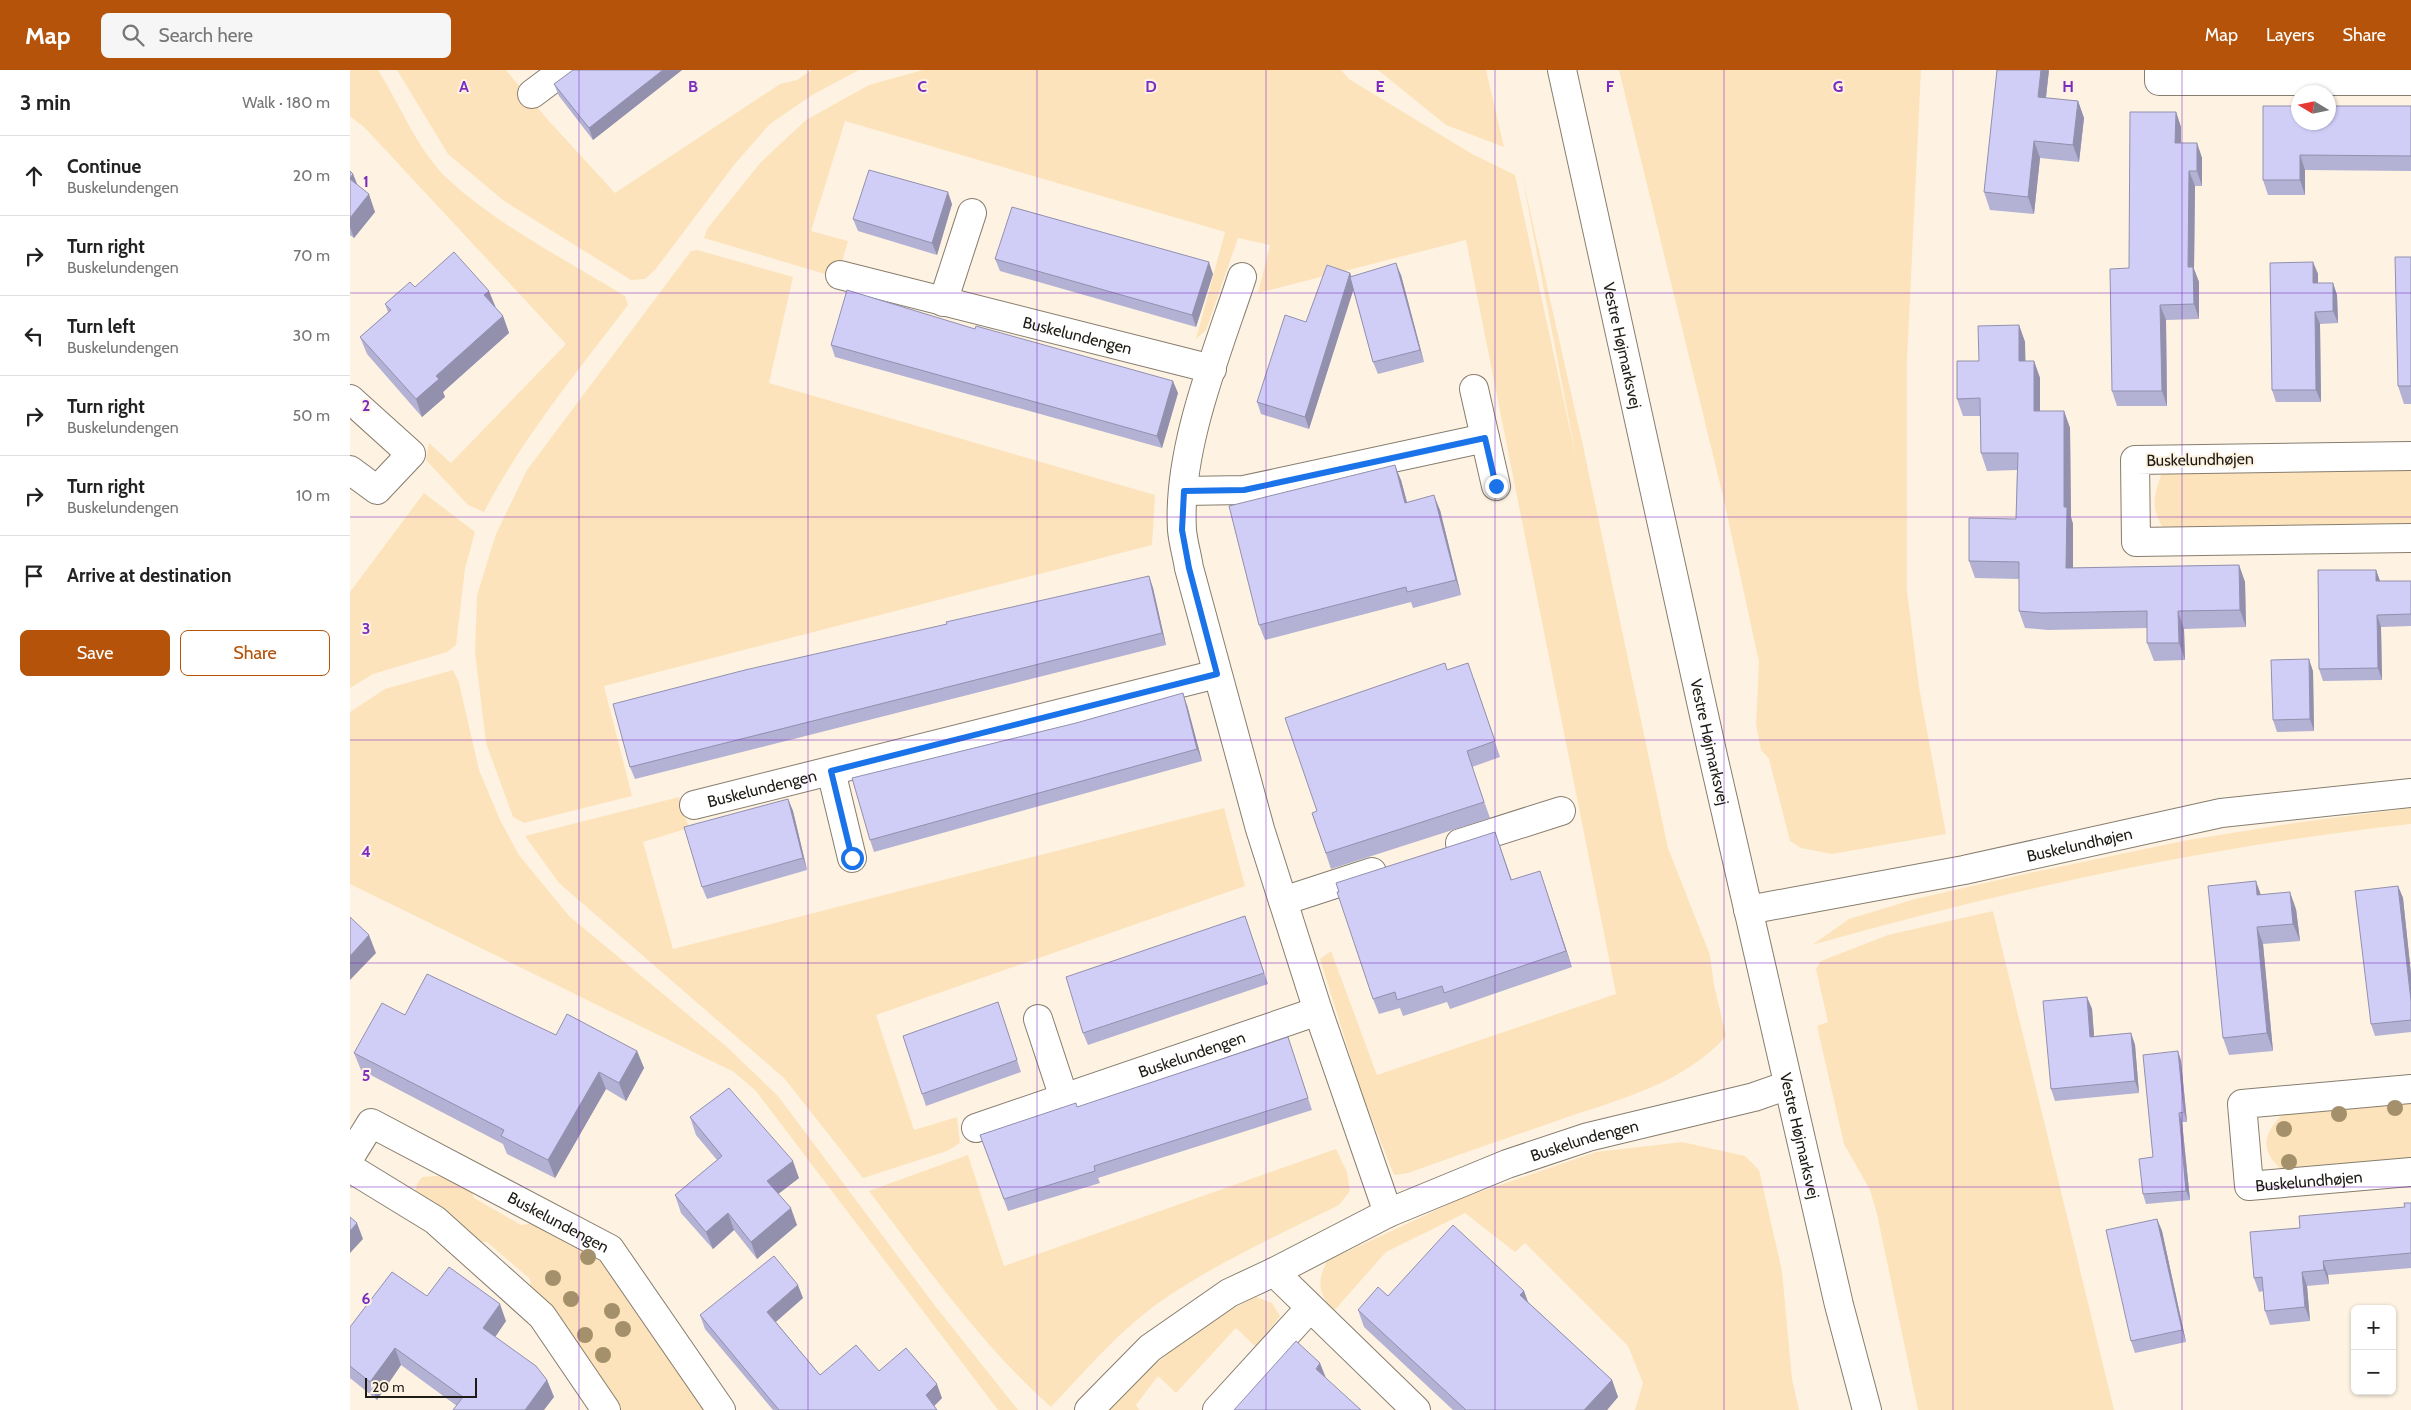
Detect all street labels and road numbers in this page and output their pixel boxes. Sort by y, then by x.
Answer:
street label: Vestre Højmarksvej [1599,281,1645,411]
street label: Buskelundengen [1021,313,1134,358]
street label: Buskelundhøjen [2146,449,2254,470]
street label: Vestre Højmarksvej [1686,677,1733,807]
street label: Buskelundengen [705,766,819,811]
street label: Buskelundhøjen [2025,824,2134,866]
street label: Buskelundengen [1136,1028,1248,1082]
street label: Vestre Højmarksvej [1776,1071,1823,1201]
street label: Buskelundengen [1528,1116,1641,1166]
street label: Buskelundhøjen [2254,1167,2363,1195]
street label: Buskelundengen [504,1188,612,1257]

